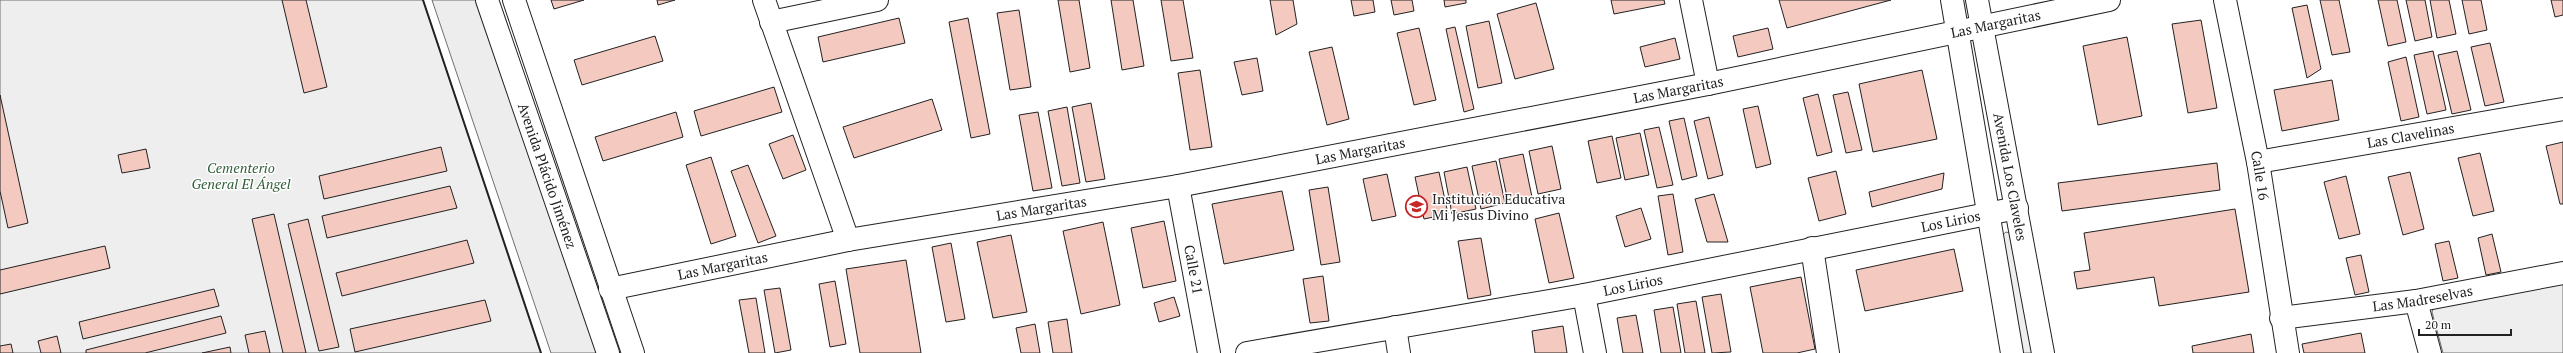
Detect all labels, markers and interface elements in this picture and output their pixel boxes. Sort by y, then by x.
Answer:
street label: Las Margaritas [1949,5,2042,42]
street label: Las Margaritas [1632,71,1725,107]
street label: Avenida Plácido Jiménez [514,100,582,251]
street label: Avenida Los Claveles [1989,111,2032,242]
street label: Las Clavelinas [2365,118,2456,152]
street label: Las Margaritas [1314,132,1407,168]
street label: Calle 16 [2247,149,2274,202]
park label: Cementerio General El Ángel [191,158,291,193]
place label: Institución Educativa Mi Jesus Divino [1432,189,1565,224]
street label: Las Margaritas [995,191,1088,225]
school or university icon: Institución Educativa Mi Jesus Divino [1403,194,1429,220]
street label: Los Lirios [1919,206,1982,236]
street label: Calle 21 [1180,243,1208,296]
street label: Las Margaritas [676,247,769,284]
street label: Los Lirios [1602,269,1664,300]
street label: Las Madreselvas [2371,280,2474,315]
scale bar [2419,311,2511,337]
text: 20 m [2425,317,2452,332]

